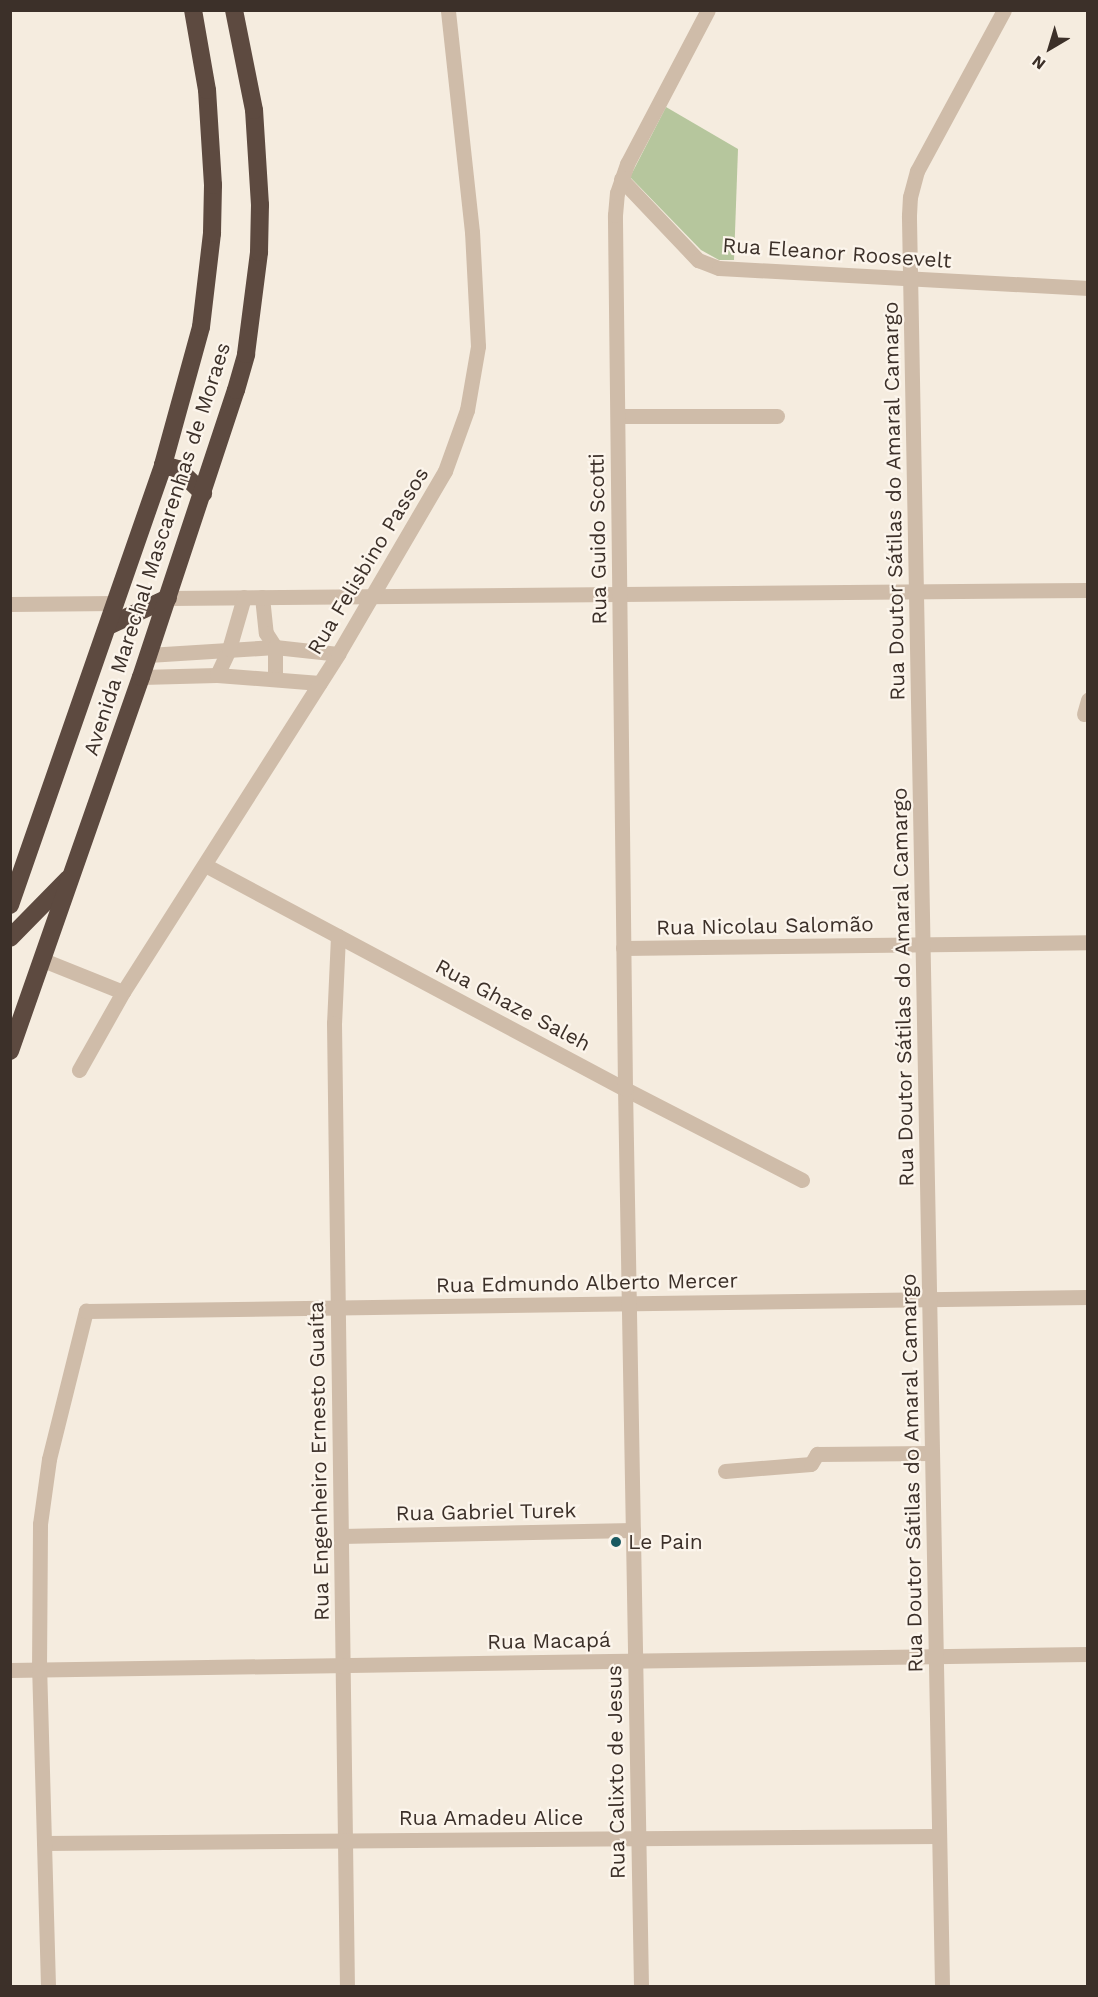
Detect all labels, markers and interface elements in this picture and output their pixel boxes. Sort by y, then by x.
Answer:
north arrow [1020,18,1080,78]
text: N [1028,51,1049,74]
street label: Rua Eleanor Roosevelt [721,232,953,274]
street label: Rua Doutor Sátilas do Amaral Camargo [878,300,910,702]
street label: Avenida Marechal Mascarenhas de Moraes [78,339,236,759]
street label: Rua Guido Scotti [584,453,612,625]
street label: Rua Felisbino Passos [302,463,434,659]
street label: Rua Doutor Sátilas do Amaral Camargo [887,786,919,1188]
street label: Rua Nicolau Salomão [656,911,874,941]
street label: Rua Ghaze Saleh [431,953,595,1057]
street label: Rua Edmundo Alberto Mercer [435,1268,739,1298]
street label: Rua Doutor Sátilas do Amaral Camargo [896,1272,928,1674]
street label: Rua Engenheiro Ernesto Guaíta [304,1301,334,1621]
street label: Rua Gabriel Turek [395,1498,577,1526]
place label: Le Pain [628,1529,703,1555]
marker: Le Pain [609,1535,623,1549]
street label: Rua Macapá [487,1627,611,1655]
street label: Rua Calixto de Jesus [602,1664,630,1880]
street label: Rua Amadeu Alice [398,1805,584,1831]

